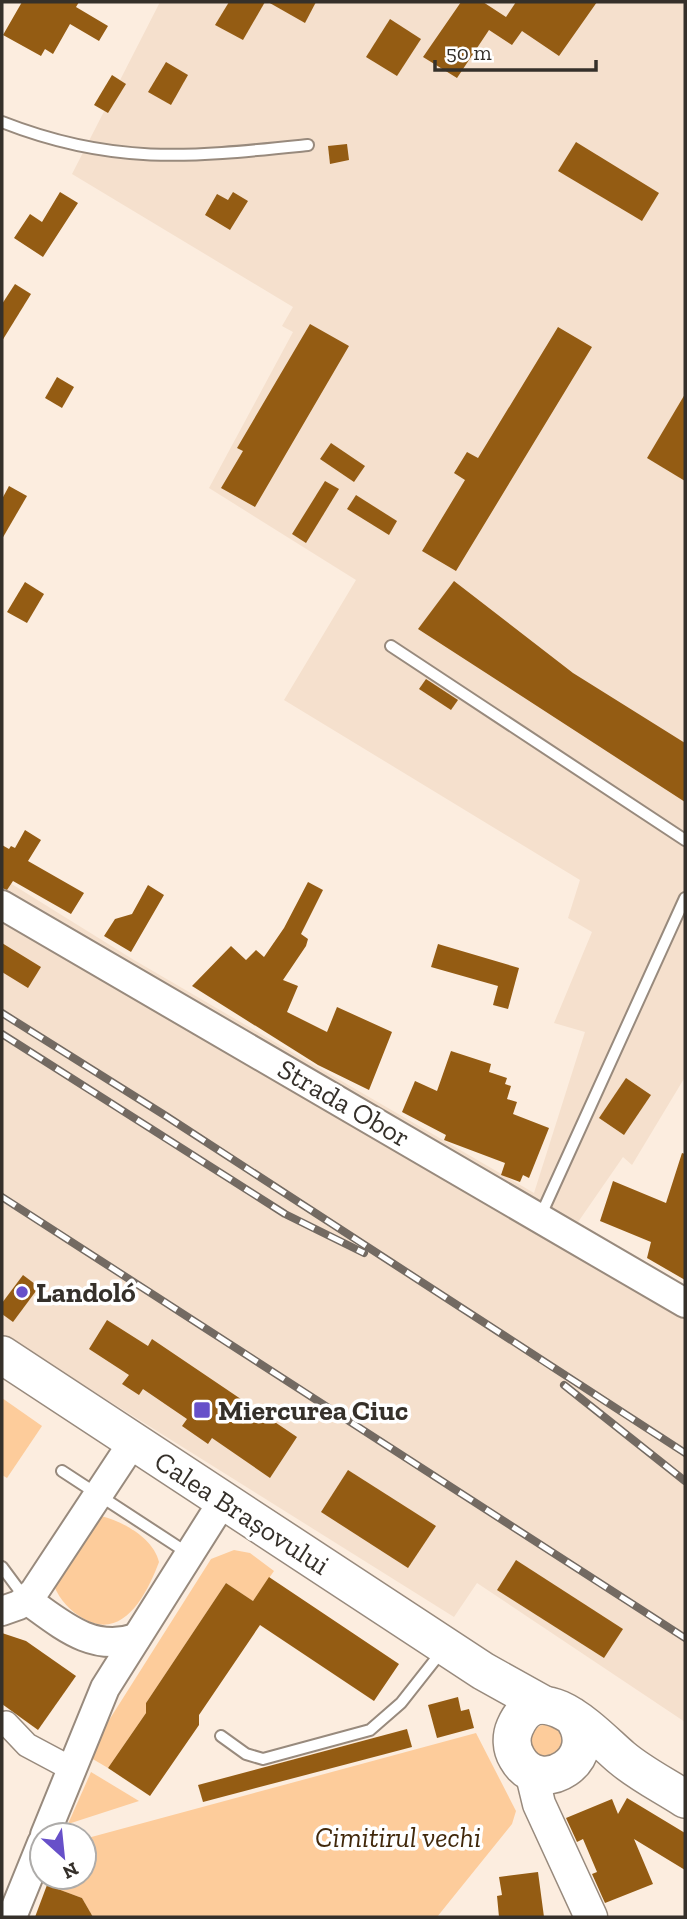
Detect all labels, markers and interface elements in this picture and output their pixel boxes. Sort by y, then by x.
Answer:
scale bar [435,28,596,72]
text: 50 m [446,40,492,65]
street label: Strada Obor [272,1052,416,1154]
place label: Landoló [36,1276,136,1309]
marker: Landoló [14,1284,30,1300]
place label: Miercurea Ciuc [218,1394,408,1427]
marker: Miercurea Ciuc [192,1400,212,1420]
street label: Calea Brașovului [149,1444,336,1582]
north arrow [28,1821,98,1891]
park label: Cimitirul vechi [315,1821,481,1854]
text: N [59,1857,82,1884]

